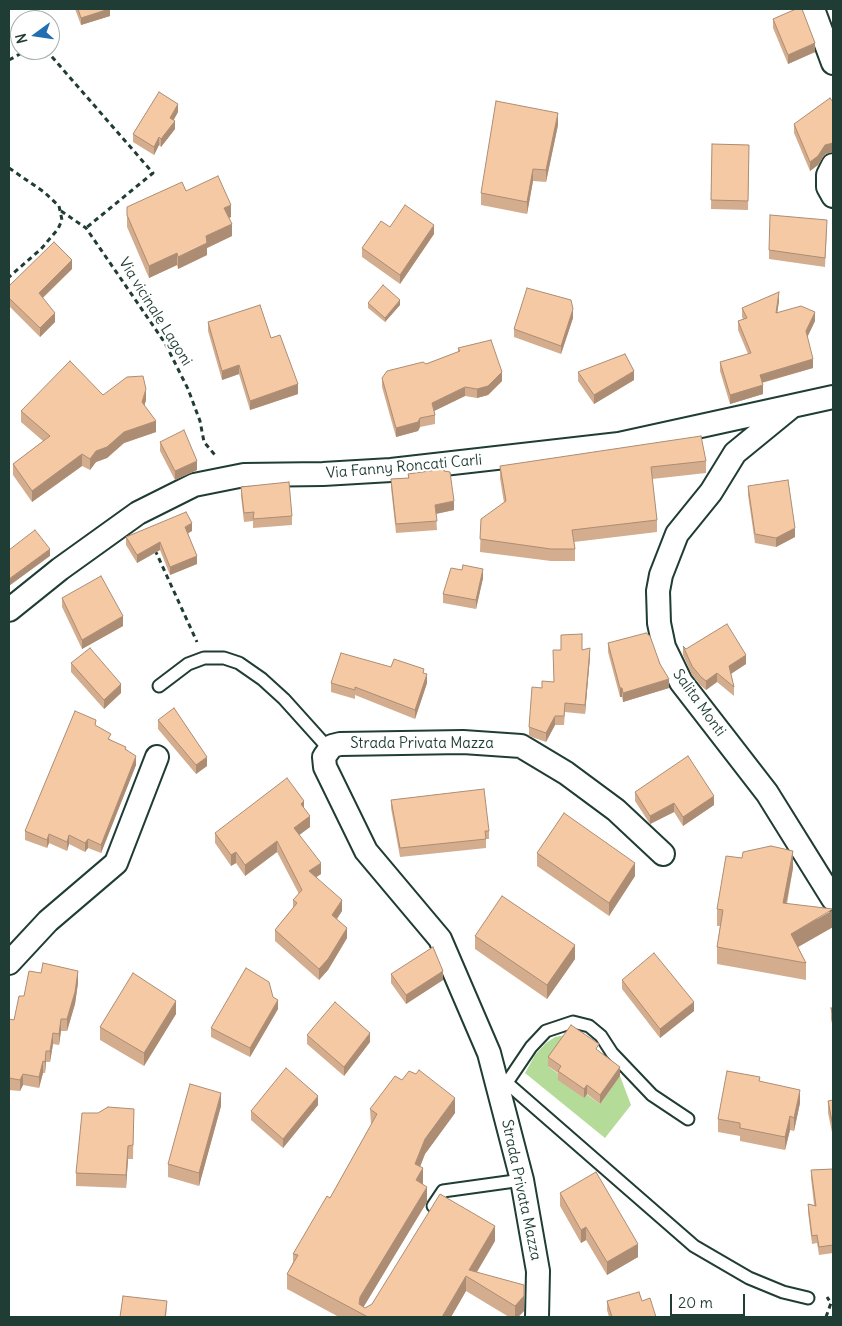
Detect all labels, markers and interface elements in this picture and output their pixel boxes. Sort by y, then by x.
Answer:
north arrow [10,10,60,60]
text: N [12,32,31,45]
street label: Via vicinale Lagoni [114,255,196,369]
street label: Via Fanny Roncati Carli [325,451,483,483]
street label: Salita Monti [669,666,729,740]
street label: Strada Privata Mazza [350,735,494,753]
street label: Strada Privata Mazza [497,1118,545,1262]
scale bar [672,1284,747,1316]
text: 20 m [678,1293,713,1312]

